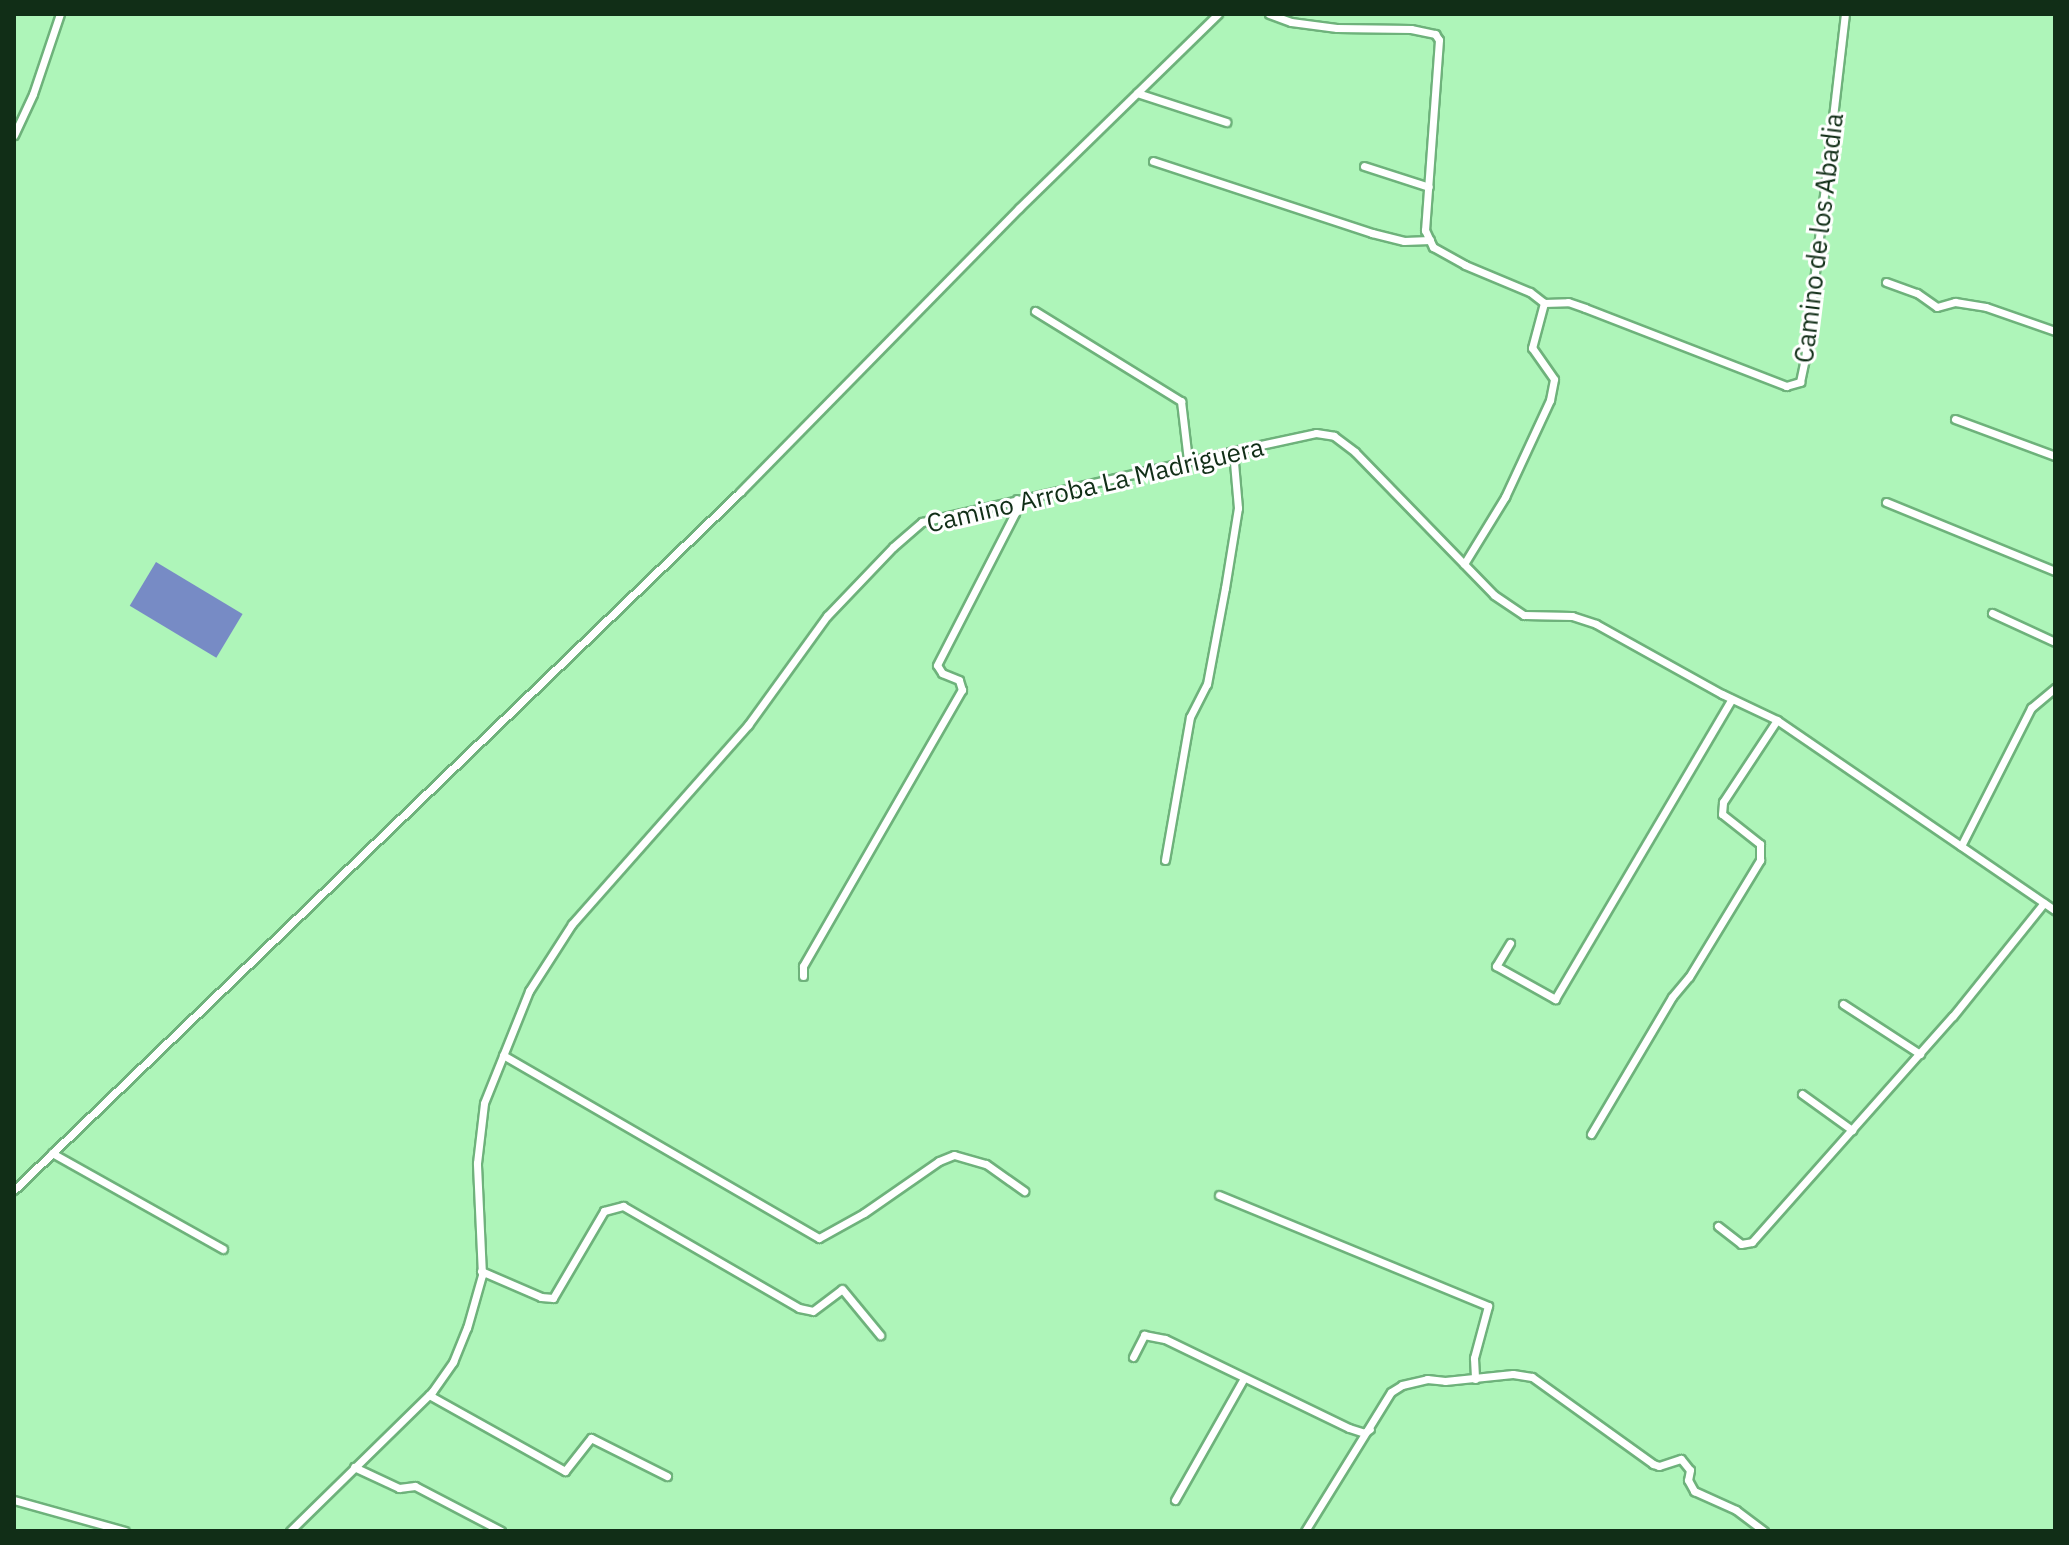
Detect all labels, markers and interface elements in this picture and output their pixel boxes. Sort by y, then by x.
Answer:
street label: Camino de los Abadia [1788,111,1850,365]
street label: Camino Arroba La Madriguera [923,431,1267,539]

